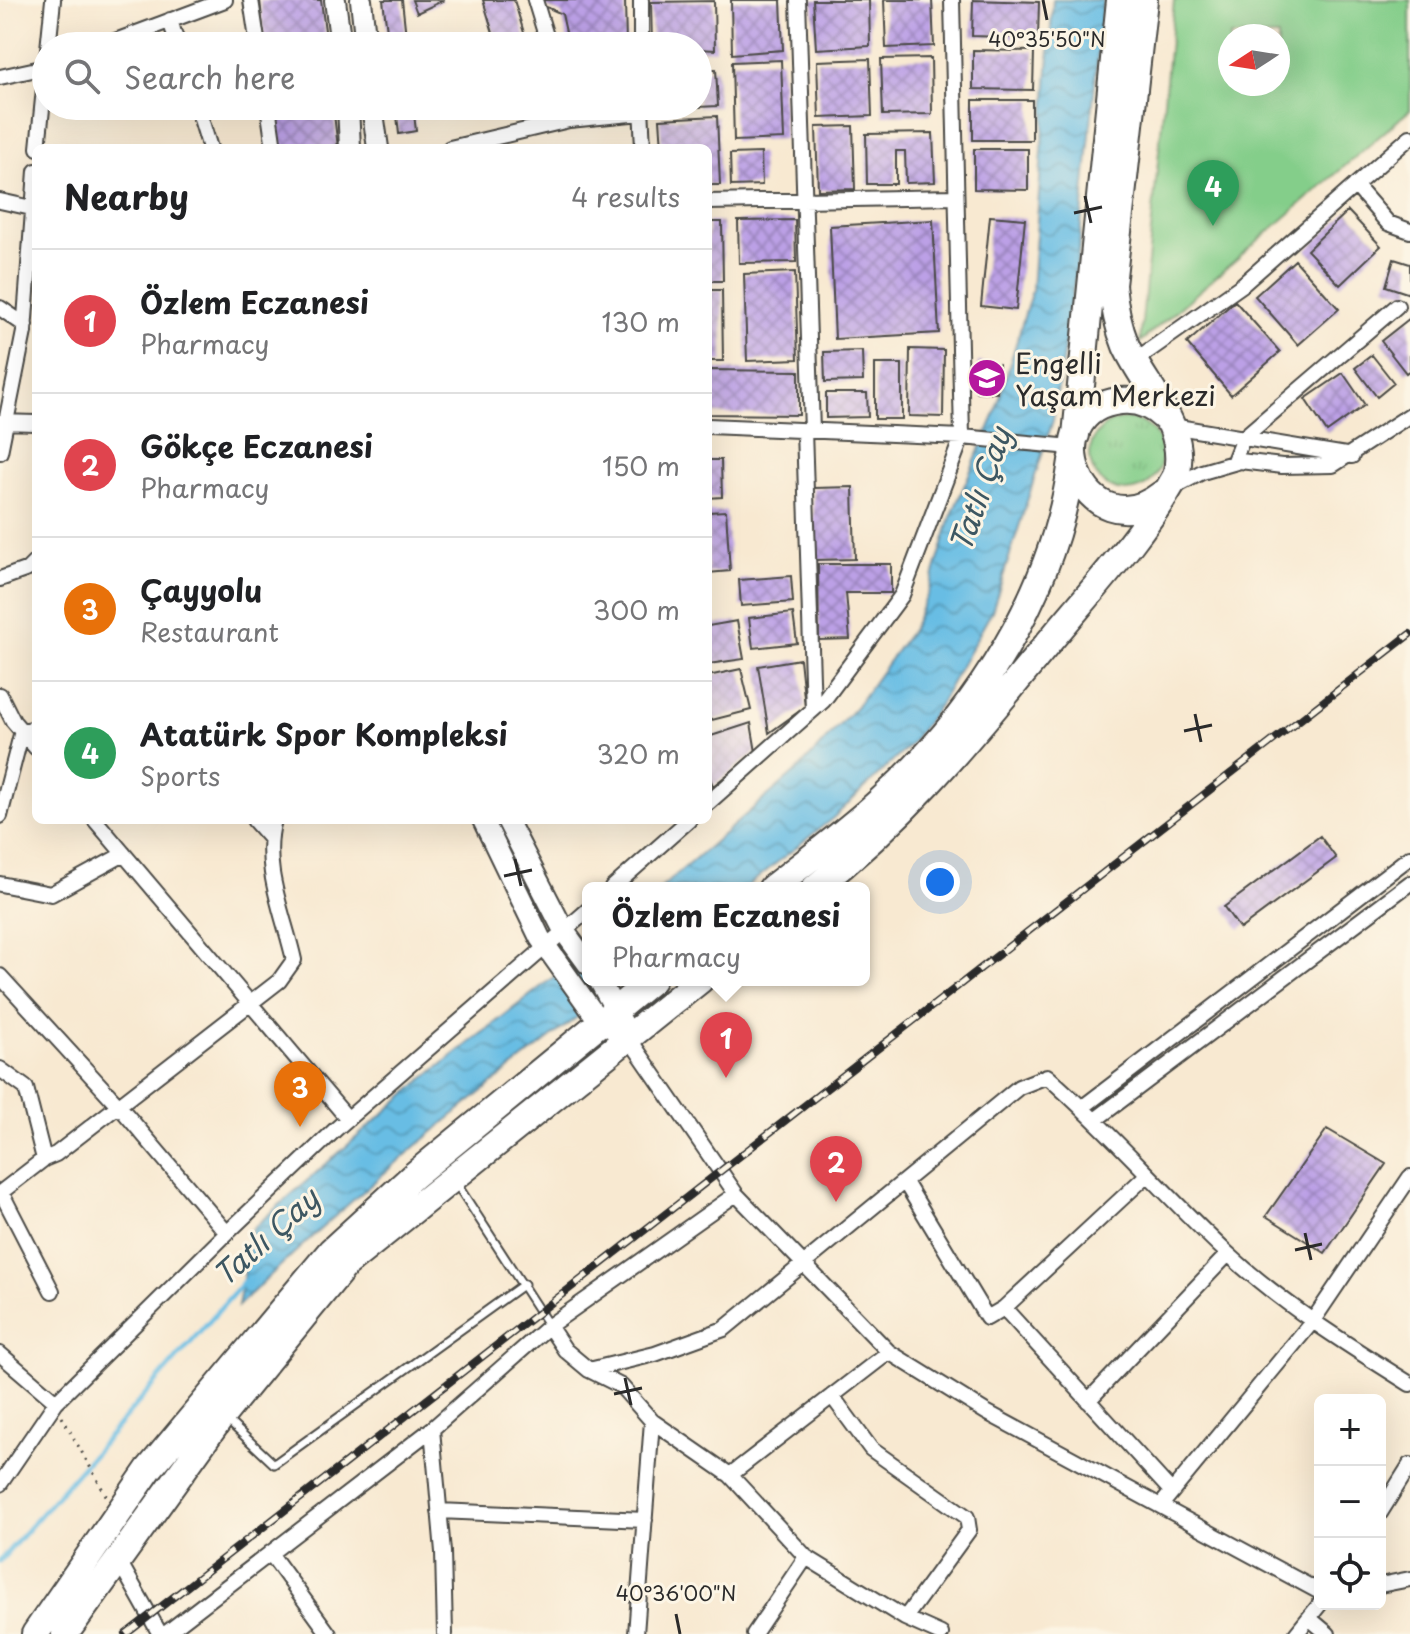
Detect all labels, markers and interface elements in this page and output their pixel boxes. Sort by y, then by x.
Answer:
text: 40°35'50"N [988,24,1106,54]
north arrow [1218,24,1290,96]
search box [32,32,712,120]
icon: search [60,54,104,98]
text: Search here [124,54,296,99]
pin: 4 [1187,160,1239,226]
text: Nearby [64,170,189,222]
text: 4 results [571,177,680,216]
text: Özlem Eczanesi [140,279,369,324]
text: 1 [84,302,96,341]
text: 130 m [601,302,680,341]
text: Pharmacy [140,324,269,363]
place label: Engelli Yaşam Merkezi [1015,341,1216,416]
school or university icon: Engelli Yaşam Merkezi [966,357,1008,399]
water label: Tatlı Çay [937,419,1022,557]
text: Gökçe Eczanesi [140,423,373,468]
text: 2 [81,446,99,485]
text: 150 m [602,446,680,485]
text: Pharmacy [140,468,269,507]
text: Çayyolu [140,567,262,612]
text: 3 [81,590,99,629]
text: 300 m [593,590,680,629]
text: Restaurant [140,612,279,651]
text: Atatürk Spor Kompleksi [140,711,508,756]
text: 4 [81,734,99,773]
text: 320 m [596,734,680,773]
text: Sports [140,756,220,795]
your location [920,862,960,902]
popup [582,882,870,986]
text: Özlem Eczanesi [611,892,841,937]
text: Pharmacy [611,937,741,976]
pin: 1 [700,1012,752,1078]
pin: 3 [274,1061,326,1127]
pin: 2 [810,1136,862,1202]
water label: Tatlı Çay [202,1175,329,1296]
map controls [1314,1394,1386,1610]
button: + [1314,1394,1386,1466]
button: − [1314,1466,1386,1538]
button: locate [1314,1538,1386,1610]
text: 40°36'00"N [616,1578,736,1608]

